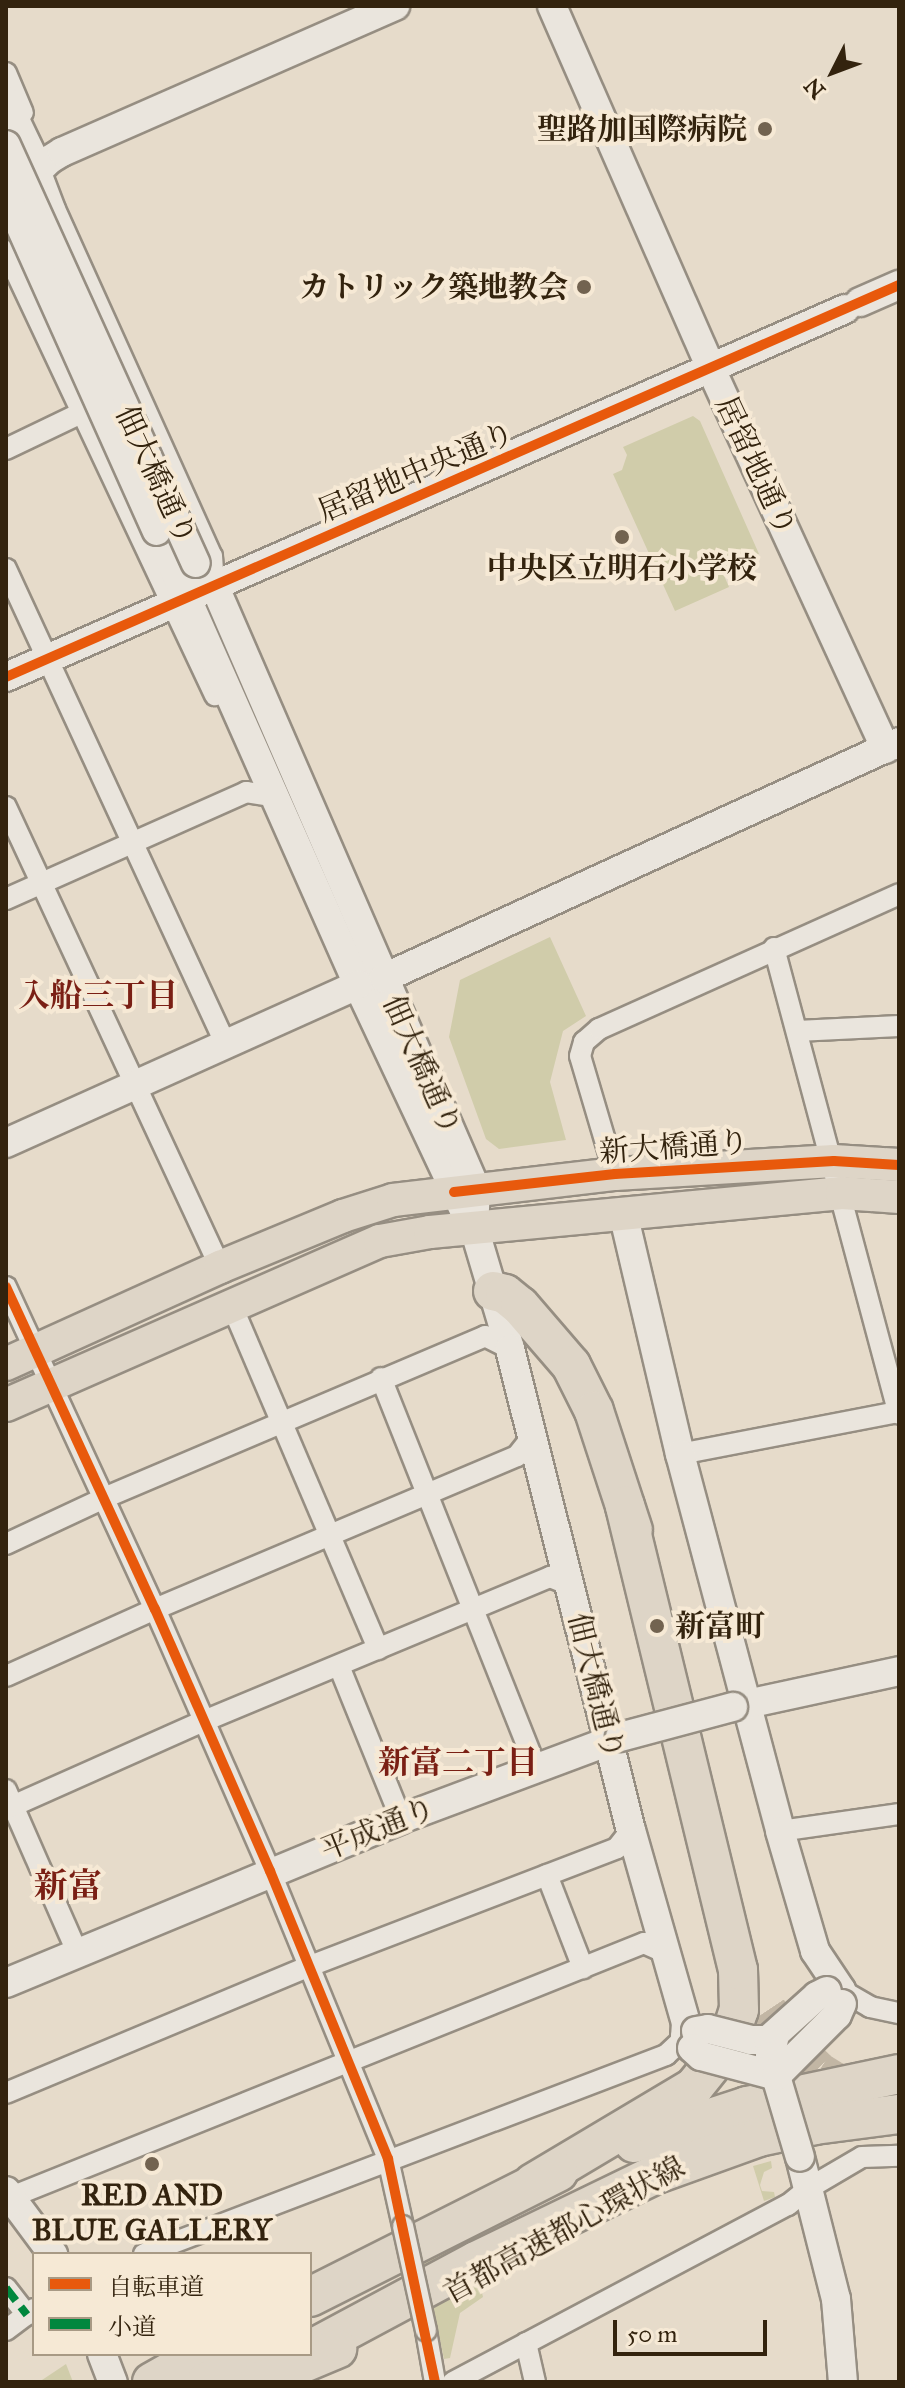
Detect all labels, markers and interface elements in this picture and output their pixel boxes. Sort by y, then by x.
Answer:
north arrow [793,32,873,112]
text: N [799,72,831,104]
place label: 聖路加国際病院 [537,111,747,147]
marker: 聖路加国際病院 [754,118,776,140]
place label: カトリック築地教会 [298,269,568,305]
marker: カトリック築地教会 [575,278,593,296]
street label: 居留地通り [708,390,804,542]
street label: 佃大橋通り [108,399,204,551]
street label: 居留地中央通り [312,414,520,530]
marker: 中央区立明石小学校 [613,528,631,546]
place label: 中央区立明石小学校 [487,550,757,586]
district label: 入船三丁目 [18,977,178,1015]
street label: 佃大橋通り [375,989,469,1141]
street label: 新大橋通り [598,1124,750,1170]
place label: 新富町 [675,1608,765,1644]
street label: 佃大橋通り [560,1609,632,1763]
marker: 新富町 [646,1615,668,1637]
district label: 新富二丁目 [378,1744,538,1782]
street label: 平成通り [316,1790,440,1868]
district label: 新富 [34,1866,102,1906]
street label: 首都高速都心環状線 [437,2149,691,2311]
marker: RED AND BLUE GALLERY [143,2155,161,2173]
place label: RED AND BLUE GALLERY [32,2177,272,2248]
legend [32,2252,312,2356]
text: 自転車道 [108,2272,204,2302]
scale bar [617,2304,771,2354]
text: 小道 [108,2312,156,2342]
text: 50 m [627,2319,677,2349]

